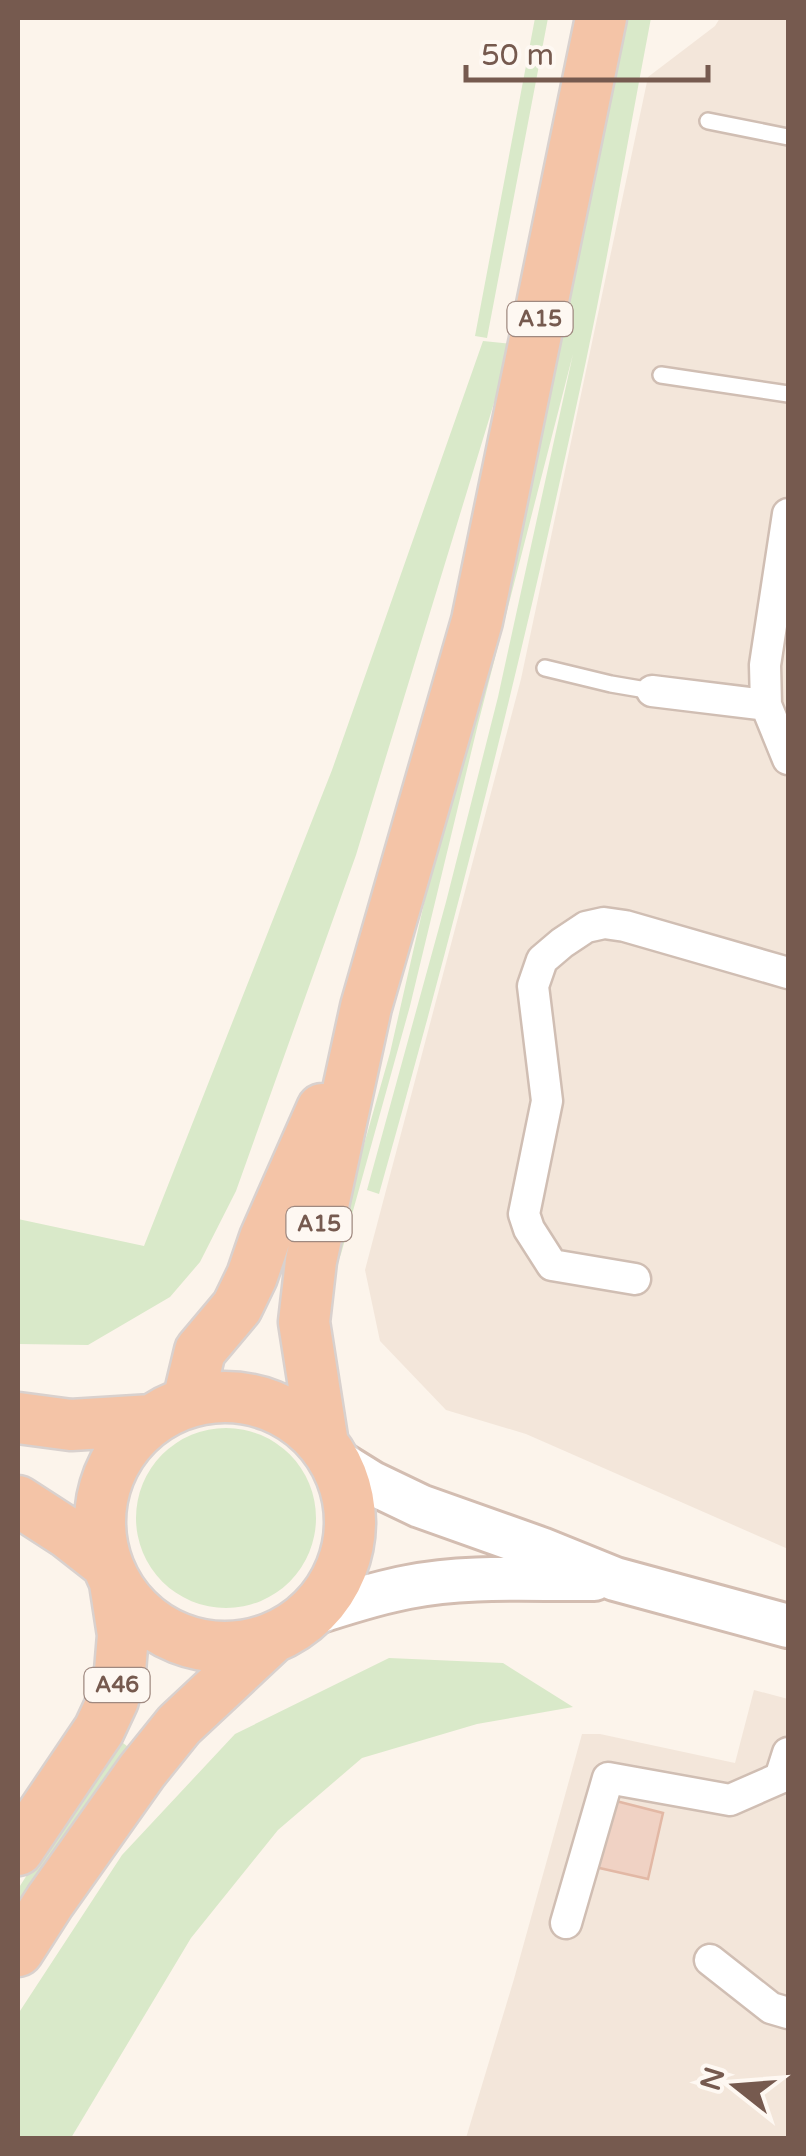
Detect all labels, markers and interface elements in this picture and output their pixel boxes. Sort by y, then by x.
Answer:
scale bar [466,20,708,82]
text: 50 m [481,37,554,74]
road number: A15 [508,302,572,336]
road number: A15 [286,1207,352,1241]
road number: A46 [84,1668,150,1702]
north arrow [686,2036,786,2136]
text: N [694,2063,733,2095]

